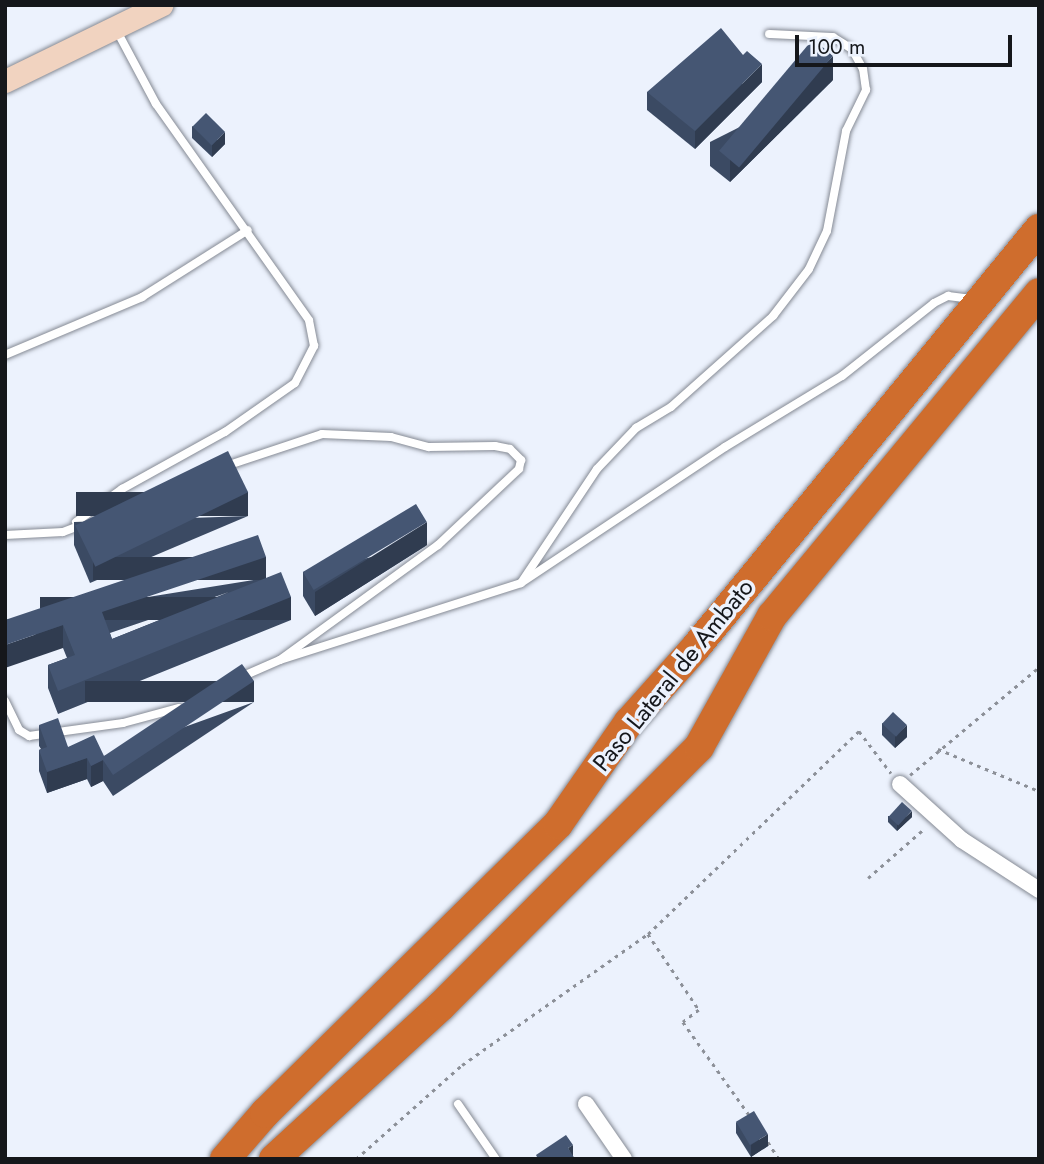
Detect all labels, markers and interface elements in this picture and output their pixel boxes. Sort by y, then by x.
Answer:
scale bar [799,21,1016,65]
text: 100 m [808,32,865,62]
street label: Paso Lateral de Ambato [587,573,759,777]

